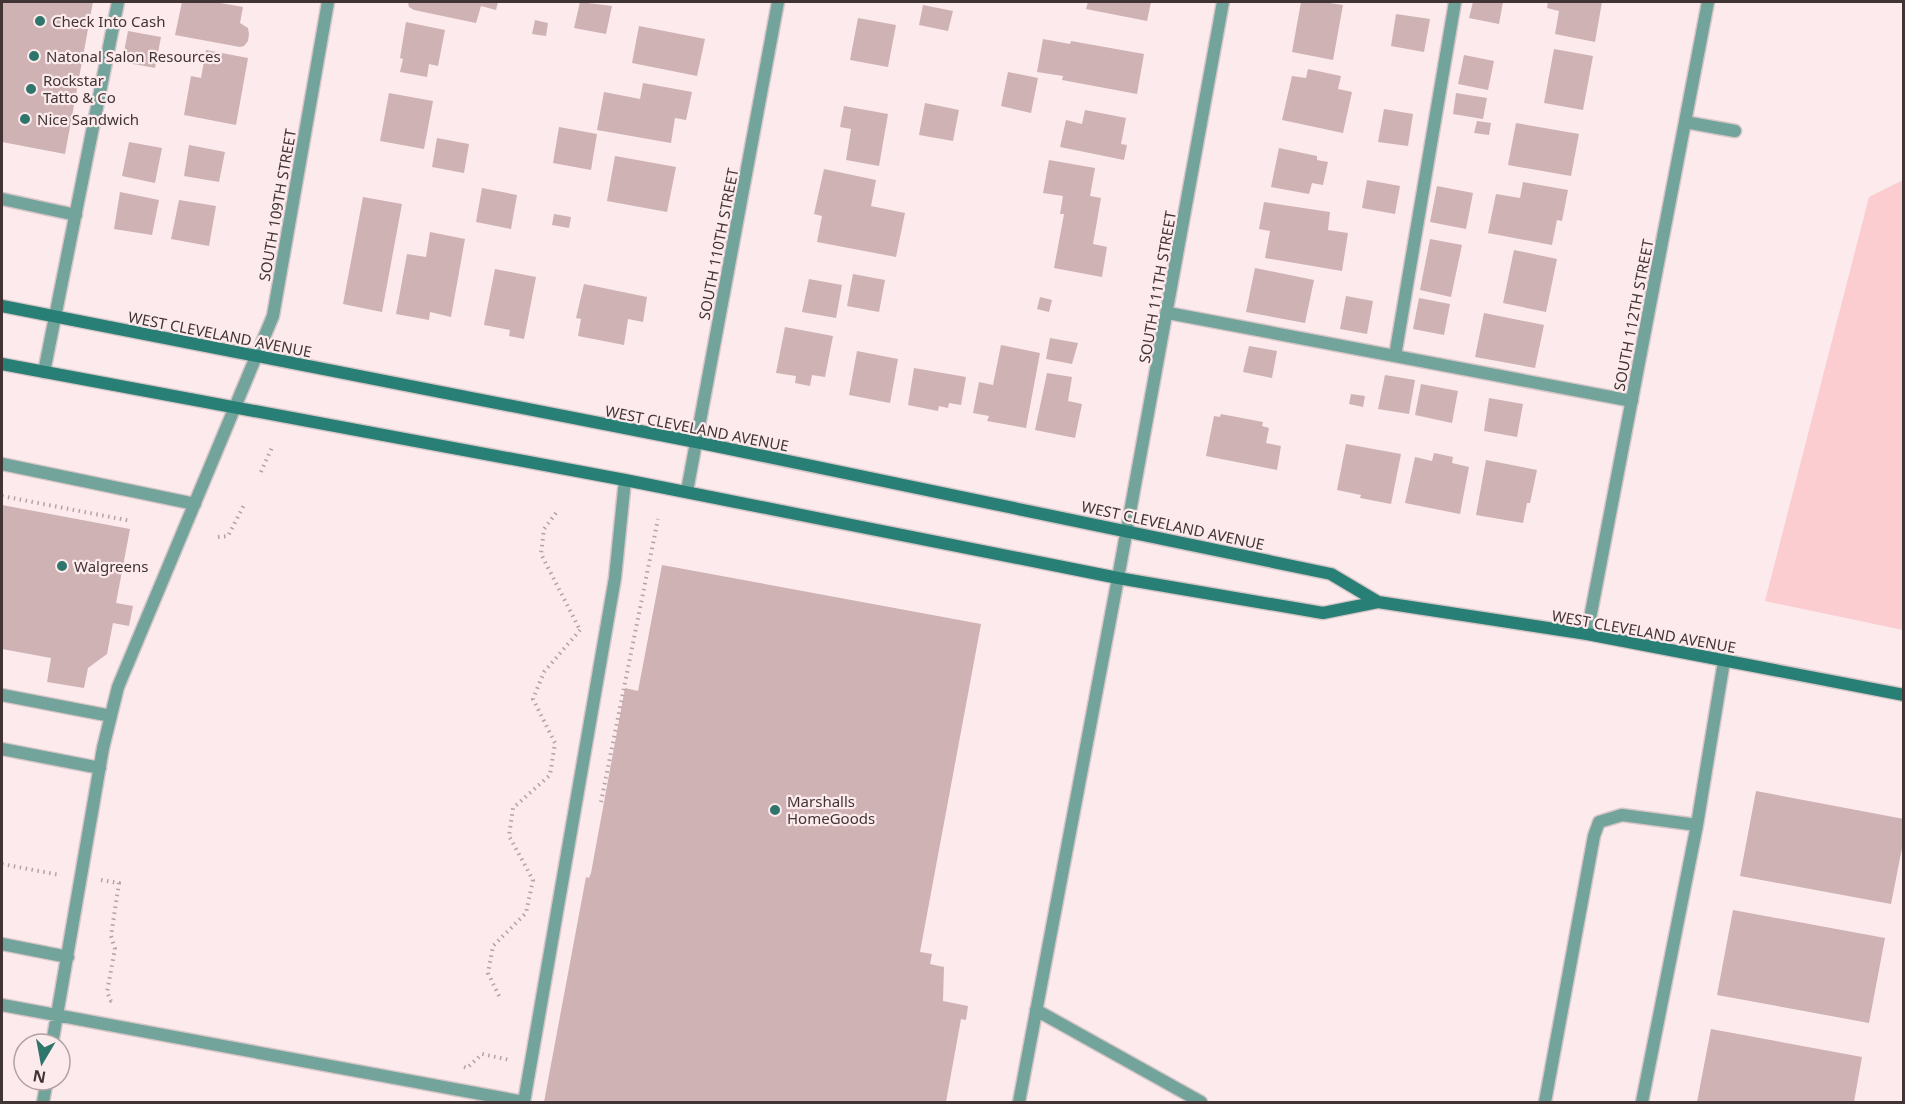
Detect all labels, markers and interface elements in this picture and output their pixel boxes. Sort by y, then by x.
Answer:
place label: Check Into Cash [52,11,165,31]
marker: Check Into Cash [33,14,47,28]
place label: Natonal Salon Resources [46,46,221,66]
marker: Natonal Salon Resources [27,49,41,63]
place label: Rockstar Tatto & Co [43,70,116,107]
marker: Rockstar Tatto & Co [24,82,38,96]
place label: Nice Sandwich [37,109,139,129]
marker: Nice Sandwich [18,112,32,126]
street label: SOUTH 109TH STREET [254,127,300,283]
street label: SOUTH 110TH STREET [693,166,743,322]
street label: SOUTH 111TH STREET [1134,209,1180,365]
street label: SOUTH 112TH STREET [1608,237,1658,393]
street label: WEST CLEVELAND AVENUE [127,306,313,362]
street label: WEST CLEVELAND AVENUE [604,400,790,456]
street label: WEST CLEVELAND AVENUE [1080,496,1266,554]
place label: Walgreens [74,556,148,576]
marker: Walgreens [55,559,69,573]
street label: WEST CLEVELAND AVENUE [1550,605,1738,657]
place label: Marshalls HomeGoods [787,791,875,828]
marker: Marshalls HomeGoods [768,803,782,817]
north arrow [12,1032,72,1092]
text: N [31,1065,48,1089]

